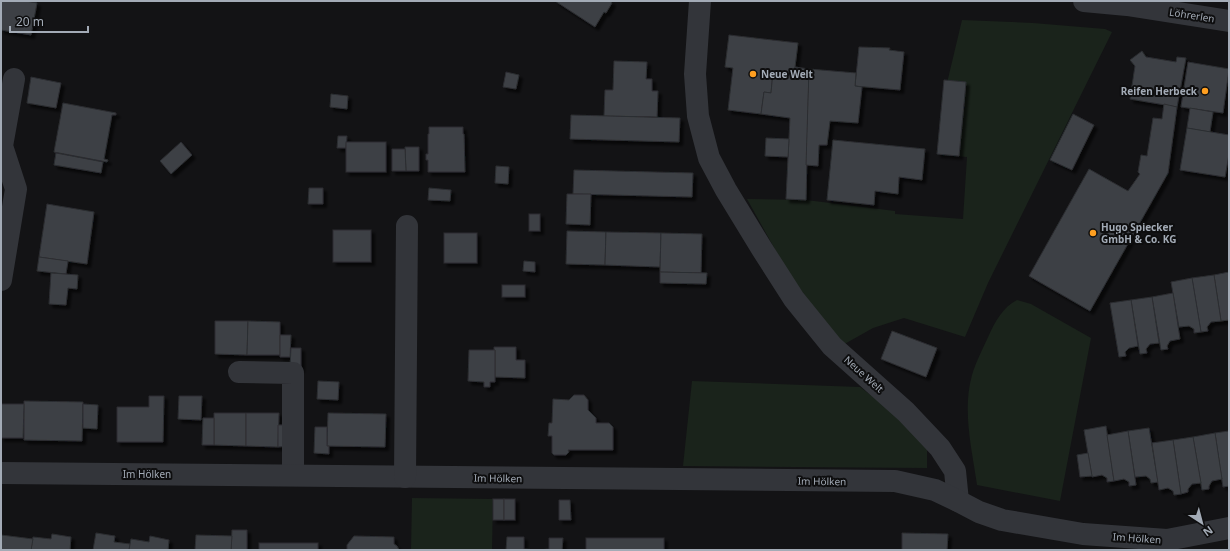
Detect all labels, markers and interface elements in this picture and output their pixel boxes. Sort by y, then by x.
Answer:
street label: Löhrerlen [1168,5,1216,25]
scale bar [10,8,88,34]
text: 20 m [16,13,44,30]
place label: Neue Welt [761,67,814,81]
marker: Neue Welt [748,69,758,79]
place label: Reifen Herbeck [1121,84,1198,98]
marker: Reifen Herbeck [1200,86,1210,96]
place label: Hugo Spiecker GmbH & Co. KG [1101,220,1176,246]
marker: Hugo Spiecker GmbH & Co. KG [1088,228,1098,238]
street label: Neue Welt [841,353,887,396]
street label: Im Hölken [123,467,171,481]
street label: Im Hölken [474,471,522,485]
street label: Im Hölken [798,474,846,488]
north arrow [1182,503,1222,543]
text: N [1200,523,1216,540]
street label: Im Hölken [1112,529,1162,547]

